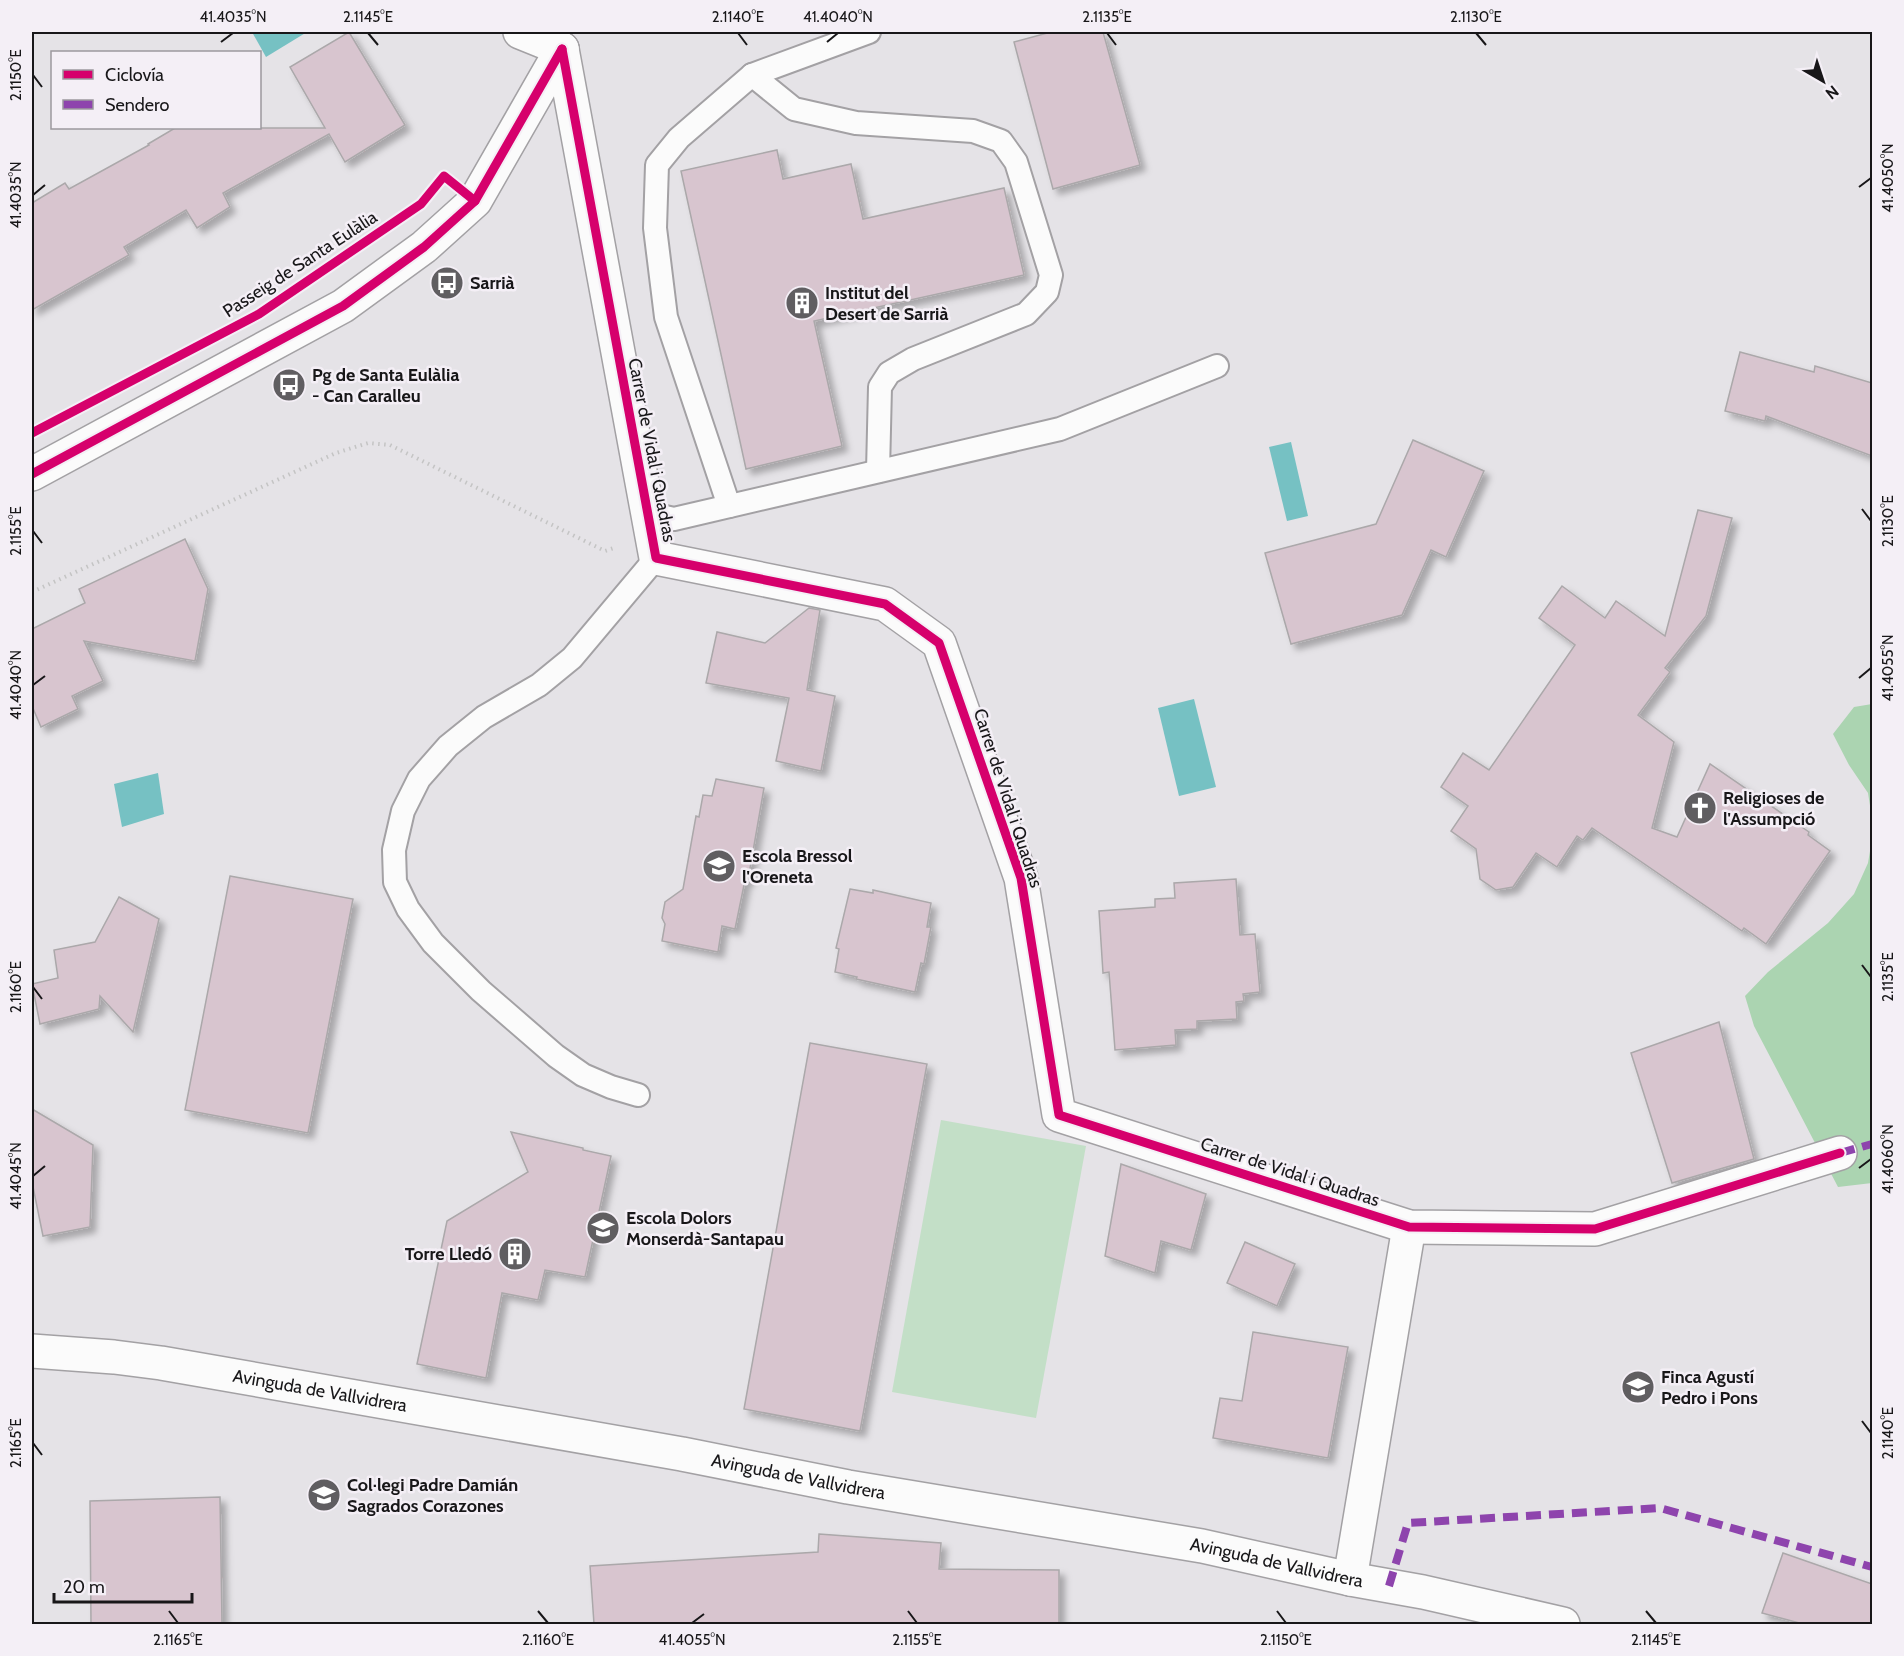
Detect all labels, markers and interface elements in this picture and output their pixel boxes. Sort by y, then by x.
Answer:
text: 41.4035°N [200,8,266,26]
text: 2.1145°E [343,8,393,26]
text: 2.1140°E [712,8,764,26]
text: 41.4040°N [803,8,873,26]
text: 2.1135°E [1082,8,1132,26]
text: 2.1130°E [1450,8,1502,26]
text: 2.1150°E [7,49,25,101]
legend [51,51,261,129]
north arrow [1793,51,1853,111]
text: Ciclovía [105,64,164,86]
text: N [1822,81,1842,103]
text: Sendero [105,94,169,116]
text: 41.4050°N [1879,143,1897,213]
text: 41.4035°N [7,162,25,228]
street label: Passeig de Santa Eulàlia [219,206,382,322]
bus stop icon: Sarrià [429,265,465,301]
place label: Sarrià [470,272,515,294]
place label: Institut del Desert de Sarrià [825,282,948,325]
building icon: Institut del Desert de Sarrià [784,285,820,321]
street label: Carrer de Vidal i Quadras [623,356,681,544]
place label: Pg de Santa Eulàlia - Can Caralleu [312,364,459,407]
bus stop icon: Pg de Santa Eulàlia - Can Caralleu [271,367,307,403]
text: 2.1130°E [1879,495,1897,547]
text: 2.1155°E [7,506,25,556]
text: 41.4055°N [1879,635,1897,701]
text: 41.4040°N [7,650,25,720]
street label: Carrer de Vidal i Quadras [969,706,1047,890]
place label: Religioses de l'Assumpció [1723,787,1824,830]
church icon: Religioses de l'Assumpció [1682,790,1718,826]
place label: Escola Bressol l'Oreneta [742,845,853,888]
school or university icon: Escola Bressol l'Oreneta [701,848,737,884]
text: 2.1135°E [1879,952,1897,1002]
text: 2.1160°E [7,961,25,1013]
text: 41.4060°N [1879,1124,1897,1194]
street label: Carrer de Vidal i Quadras [1198,1133,1382,1211]
text: 41.4045°N [7,1142,25,1210]
place label: Escola Dolors Monserdà-Santapau [626,1207,784,1250]
school or university icon: Escola Dolors Monserdà-Santapau [585,1210,621,1246]
building icon: Torre Lledó [497,1236,533,1272]
place label: Torre Lledó [405,1243,492,1265]
street label: Avinguda de Vallvidrera [231,1365,409,1417]
place label: Finca Agustí Pedro i Pons [1661,1366,1758,1409]
school or university icon: Finca Agustí Pedro i Pons [1620,1369,1656,1405]
text: 2.1140°E [1879,1407,1897,1459]
text: 2.1165°E [7,1418,25,1468]
street label: Avinguda de Vallvidrera [710,1449,887,1504]
place label: Col·legi Padre Damián Sagrados Corazones [347,1474,518,1517]
school or university icon: Col·legi Padre Damián Sagrados Corazones [306,1477,342,1513]
street label: Avinguda de Vallvidrera [1188,1533,1365,1592]
scale bar [54,1566,192,1604]
text: 20 m [63,1576,105,1598]
text: 2.1165°E [153,1631,203,1649]
text: 2.1160°E [522,1631,574,1649]
text: 41.4055°N [659,1631,725,1649]
text: 2.1155°E [892,1631,942,1649]
text: 2.1150°E [1260,1631,1312,1649]
text: 2.1145°E [1631,1631,1681,1649]

